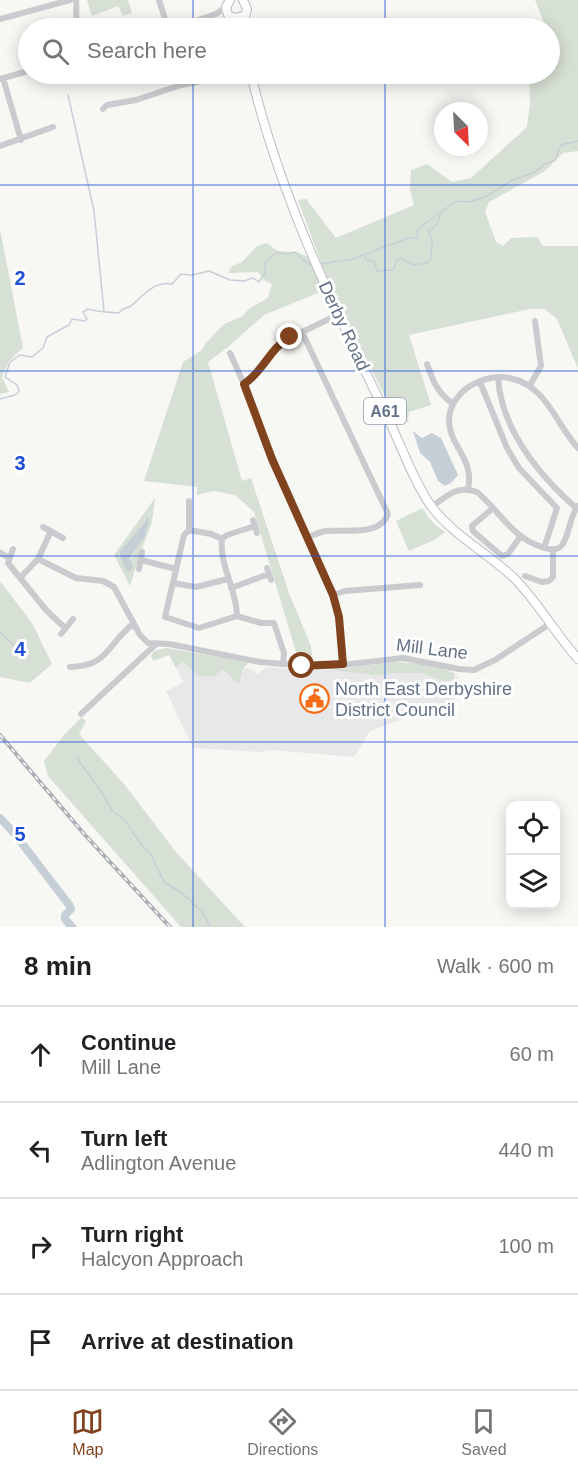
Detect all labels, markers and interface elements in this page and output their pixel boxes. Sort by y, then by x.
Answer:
search box [18,18,560,84]
icon: search [39,35,72,68]
text: Search here [87,38,207,63]
north arrow [434,102,488,156]
text: 2 [14,267,26,289]
street label: Derby Road [315,278,373,374]
route end [276,323,302,349]
road number: A61 [364,398,406,424]
text: 3 [14,452,26,474]
street label: Mill Lane [395,635,469,663]
text: 4 [14,638,26,660]
route start [288,652,314,678]
place label: North East Derbyshire District Council [335,679,512,720]
public building icon: North East Derbyshire District Council [298,683,330,715]
map controls [506,801,560,909]
button: locate [506,801,560,855]
text: 5 [14,823,26,845]
button: layers [506,855,560,909]
text: 8 min [24,951,92,981]
text: Walk · 600 m [437,955,554,977]
text: Continue [81,1030,176,1055]
icon: ahead [24,1038,57,1071]
text: 60 m [510,1043,554,1065]
text: Mill Lane [81,1056,161,1078]
text: Turn left [81,1126,167,1151]
icon: left [24,1134,57,1167]
text: 440 m [498,1139,554,1161]
text: Adlington Avenue [81,1152,236,1174]
text: Turn right [81,1222,183,1247]
icon: right [24,1230,57,1263]
text: 100 m [498,1235,554,1257]
text: Halcyon Approach [81,1248,243,1270]
icon: arrive [24,1326,57,1359]
text: Arrive at destination [81,1329,294,1354]
tab: Map [71,1405,104,1459]
tab: Directions [247,1405,318,1459]
tab: Saved [461,1405,507,1459]

